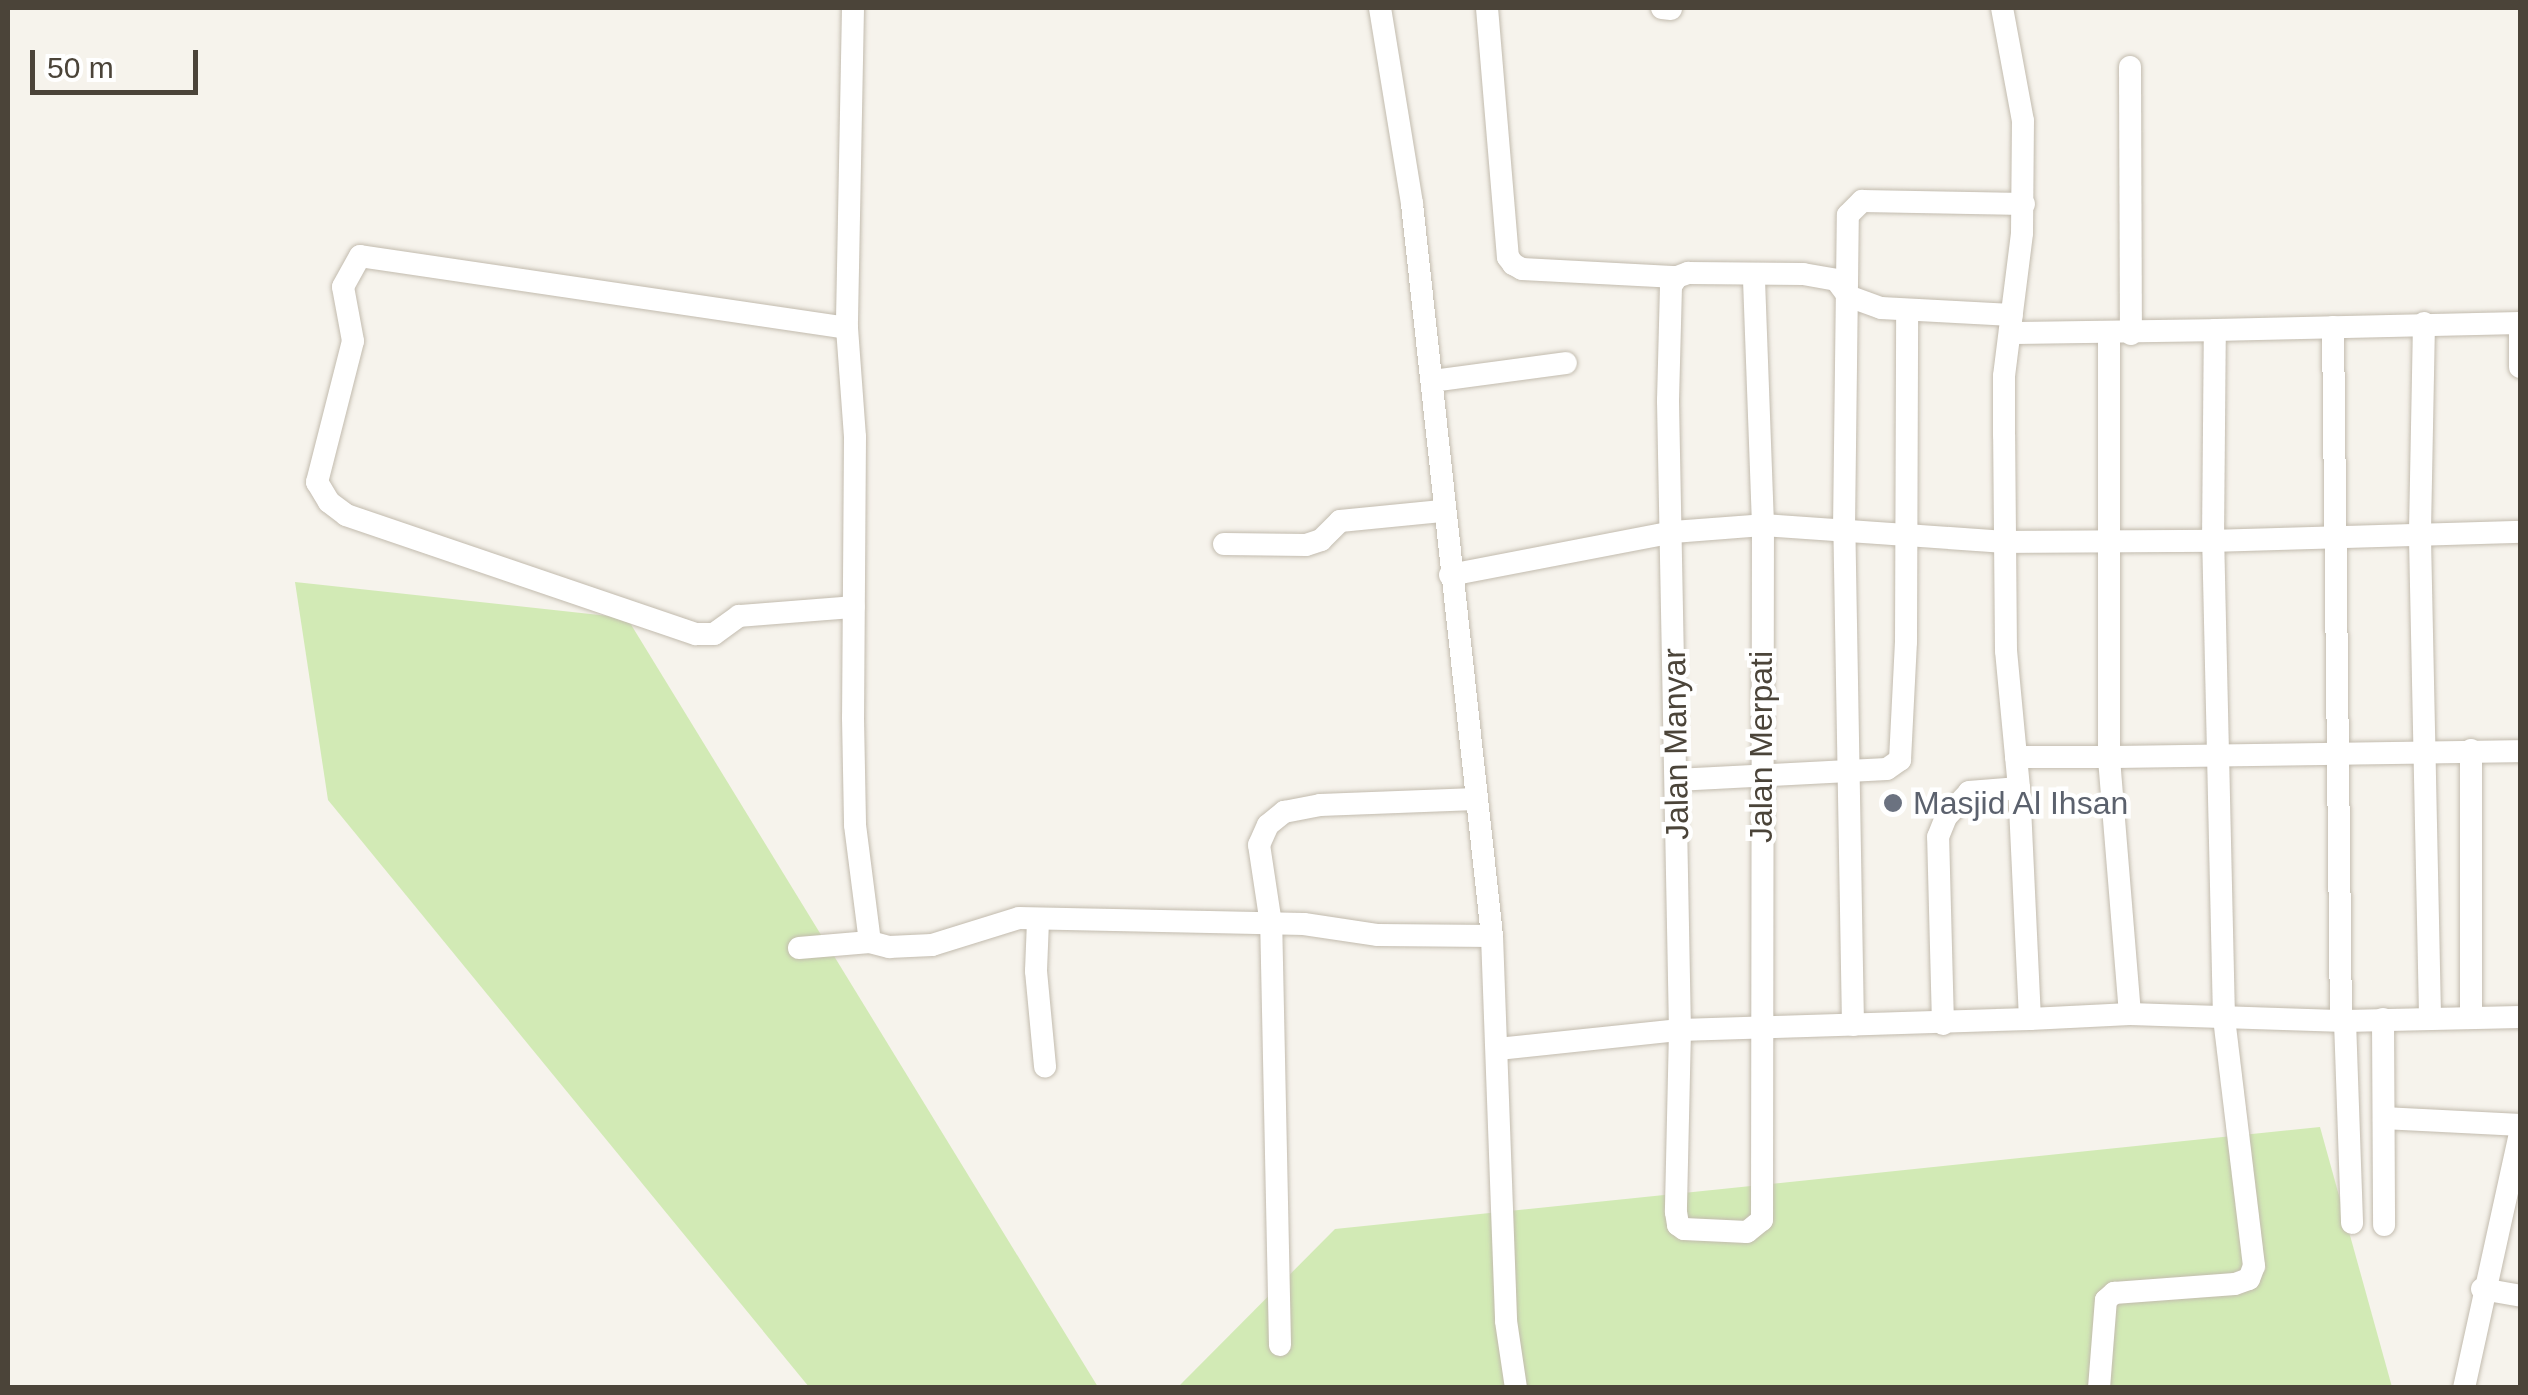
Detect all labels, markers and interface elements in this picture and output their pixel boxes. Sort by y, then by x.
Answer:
scale bar [35,30,202,92]
text: 50 m [47,51,114,84]
street label: Jalan Manyar [1655,648,1697,840]
street label: Jalan Merpati [1742,651,1780,843]
place label: Masjid Al Ihsan [1913,784,2130,822]
marker: Masjid Al Ihsan [1882,792,1904,814]

